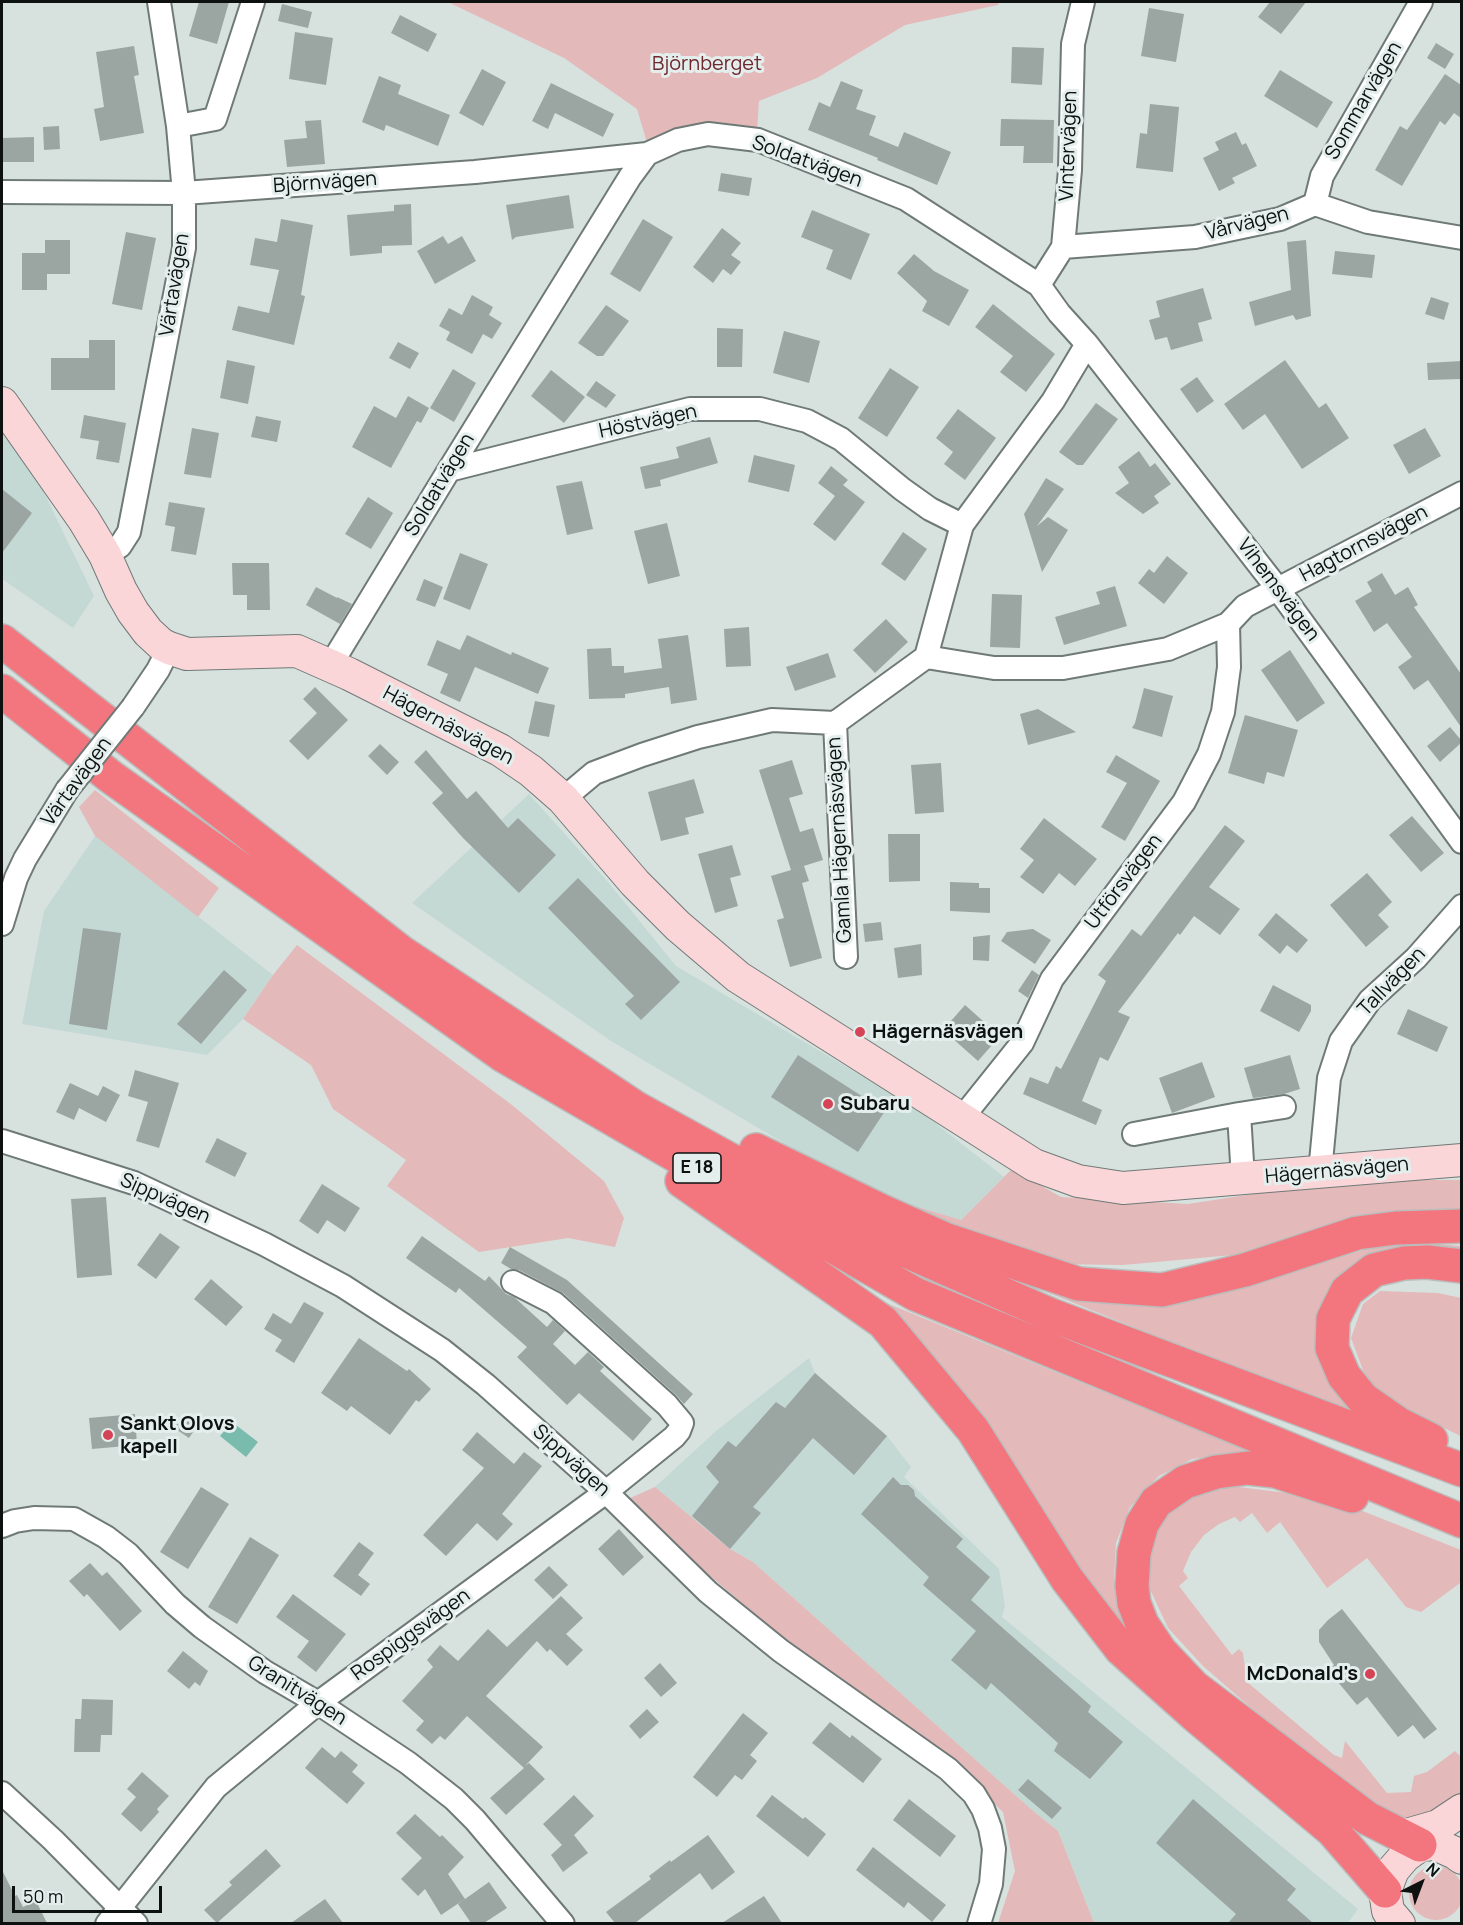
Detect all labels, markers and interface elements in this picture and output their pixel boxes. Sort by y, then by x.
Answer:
street label: Sommarvägen [1321,38,1407,164]
park label: Björnberget [652,52,762,76]
street label: Vintervägen [1055,90,1083,202]
street label: Soldatvägen [749,131,865,193]
street label: Björnvägen [272,167,378,199]
street label: Vårvägen [1203,202,1291,246]
street label: Värtavägen [155,232,195,338]
street label: Höstvägen [597,400,699,444]
street label: Soldatvägen [400,429,480,541]
street label: Hagtornsvägen [1296,500,1432,588]
street label: Vihemsvägen [1232,534,1324,646]
street label: Hägernäsvägen [379,682,517,770]
street label: Värtavägen [37,733,117,831]
street label: Gamla Hägernäsvägen [823,736,857,944]
street label: Utförsvägen [1080,830,1168,934]
street label: Tallvägen [1353,942,1431,1022]
place label: Hägernäsvägen [872,1020,1023,1044]
marker: Hägernäsvägen [853,1025,867,1039]
place label: Subaru [840,1092,910,1116]
marker: Subaru [821,1097,835,1111]
road number: E 18 [673,1153,721,1183]
street label: Hägernäsvägen [1264,1153,1410,1189]
street label: Sippvägen [116,1169,214,1229]
place label: Sankt Olovs kapell [120,1412,235,1459]
street label: Sippvägen [527,1420,615,1502]
marker: Sankt Olovs kapell [101,1428,115,1442]
street label: Rospiggsvägen [347,1584,475,1686]
street label: Granitvägen [243,1651,351,1731]
place label: McDonald's [1247,1662,1358,1686]
marker: McDonald's [1363,1667,1377,1681]
north arrow [1391,1853,1451,1913]
text: N [1421,1858,1445,1882]
scale bar [15,1874,165,1912]
text: 50 m [23,1884,63,1908]

